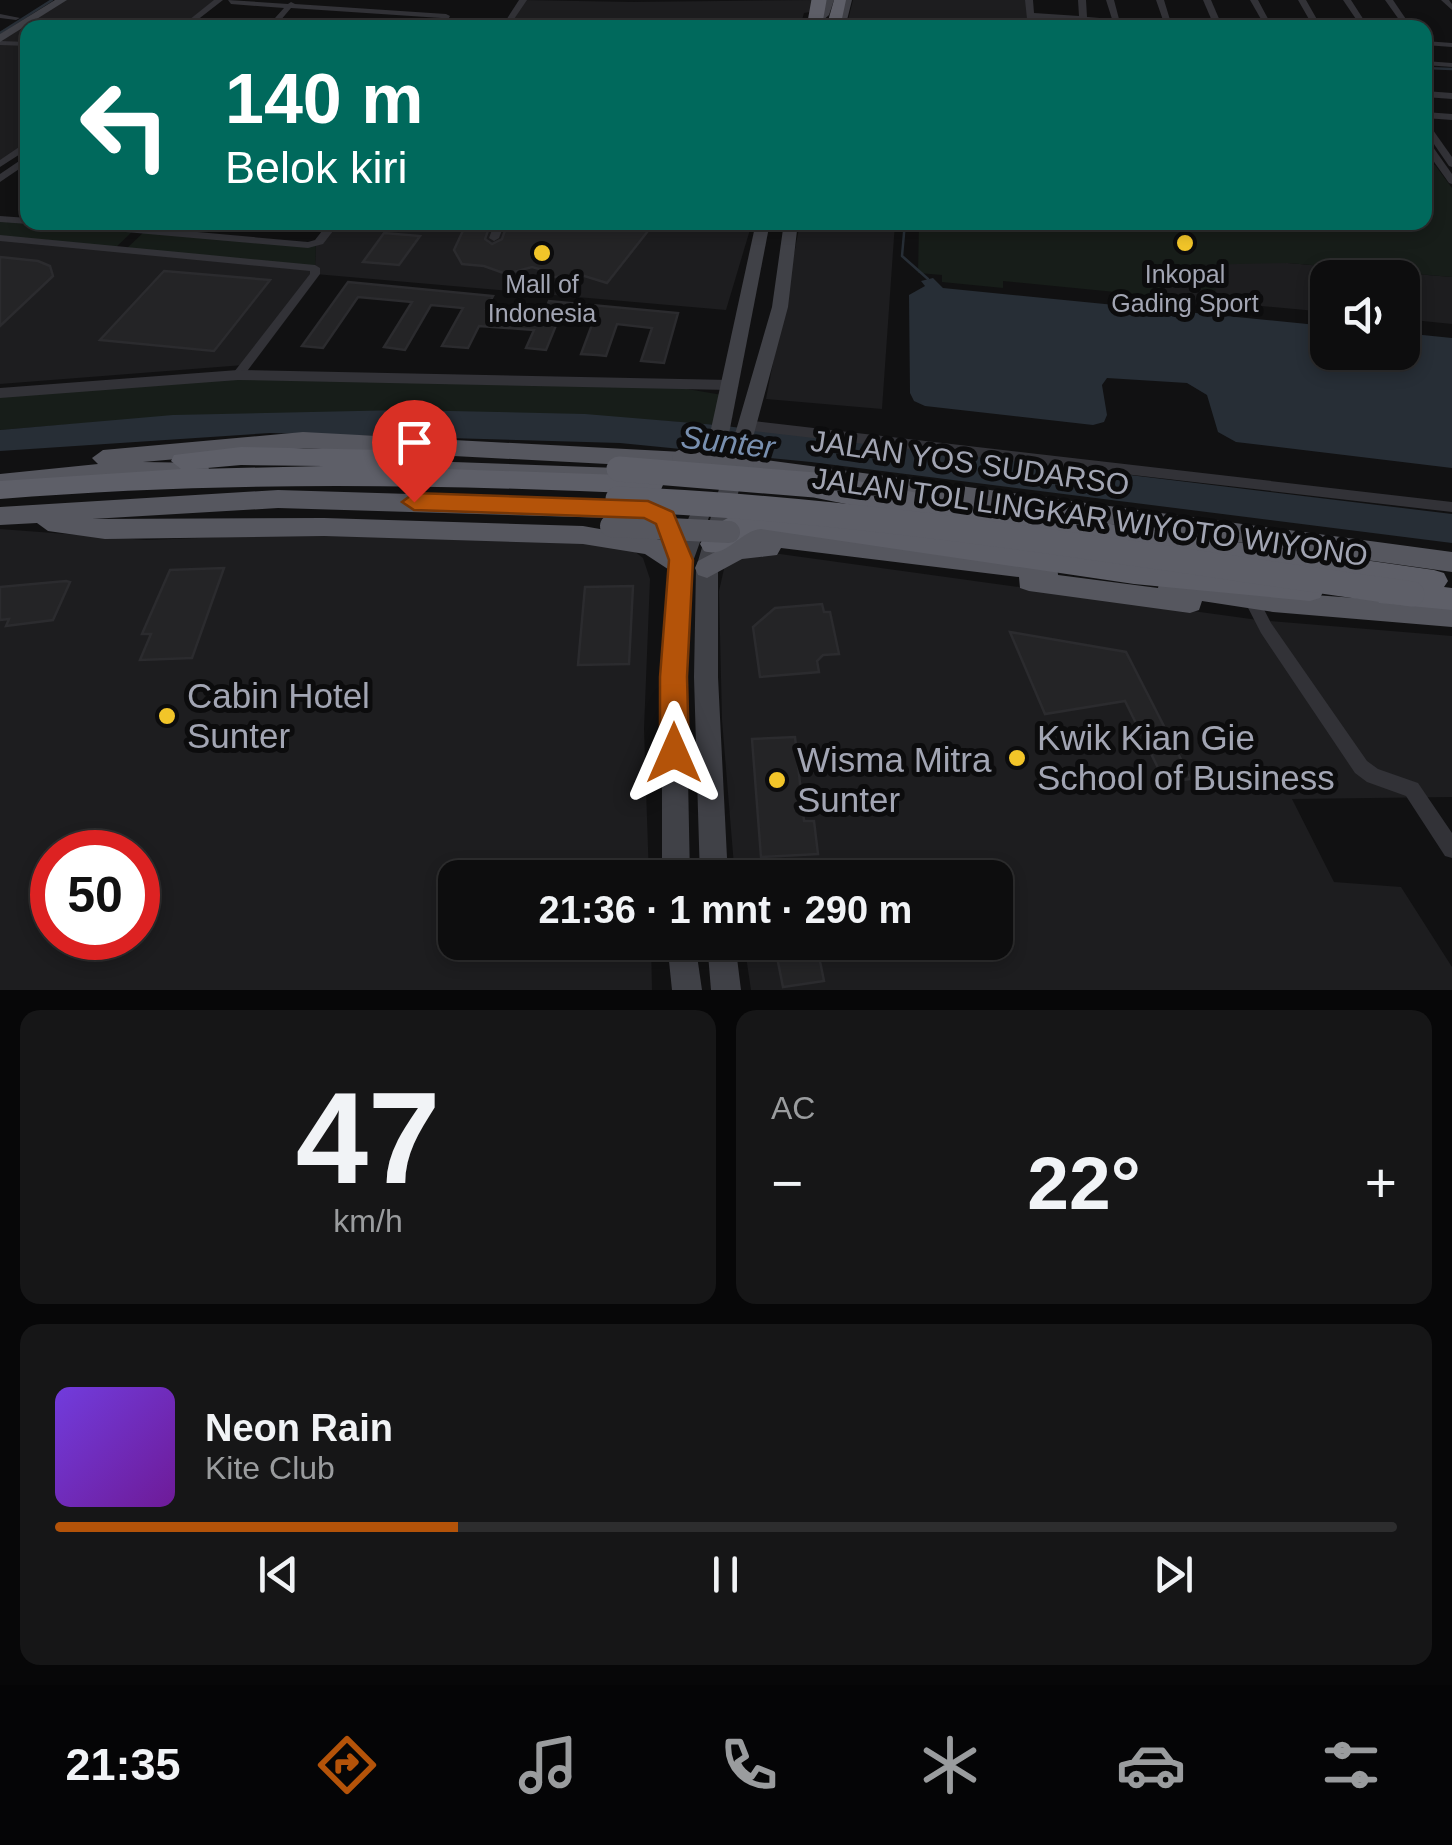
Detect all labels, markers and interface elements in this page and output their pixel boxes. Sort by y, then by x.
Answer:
icon: left [60,60,190,190]
text: 140 m [225,60,423,138]
text: Belok kiri [225,142,408,193]
marker: Inkopal Gading Sport [1174,232,1196,254]
marker: Mall of Indonesia [531,242,553,264]
place label: Inkopal Gading Sport [1111,260,1259,317]
map controls [1310,260,1420,370]
button: sound [1310,260,1420,370]
place label: Mall of Indonesia [488,270,596,327]
pin [372,400,457,503]
icon: arrive [387,415,442,470]
water label: Sunter [679,418,778,466]
street label: JALAN YOS SUDARSO [809,424,1131,501]
street label: JALAN TOL LINGKAR WIYOTO WIYONO [810,461,1370,572]
place label: Cabin Hotel Sunter [187,676,370,755]
position arrow [622,701,726,805]
marker: Cabin Hotel Sunter [156,705,178,727]
place label: Kwik Kian Gie School of Business [1037,718,1335,797]
place label: Wisma Mitra Sunter [797,740,992,819]
marker: Kwik Kian Gie School of Business [1006,747,1028,769]
marker: Wisma Mitra Sunter [766,769,788,791]
speed limit sign: 50 [30,830,160,960]
text: 21:36 · 1 mnt · 290 m [539,889,912,931]
text: 47 [296,1065,440,1211]
text: AC [771,1090,815,1126]
text: 22° [1027,1141,1141,1225]
text: − [771,1152,803,1214]
text: + [1365,1152,1397,1214]
text: km/h [333,1203,403,1239]
text: Neon Rain [205,1407,393,1449]
text: Kite Club [205,1450,335,1486]
icon: previous [251,1547,306,1602]
icon: pause [698,1547,753,1602]
icon: next [1146,1547,1201,1602]
icon: directions [312,1730,382,1800]
icon: music [513,1730,583,1800]
icon: phone [714,1730,784,1800]
icon: climate [915,1730,985,1800]
icon: car [1116,1730,1186,1800]
icon: filters [1316,1730,1386,1800]
text: 21:35 [65,1739,181,1790]

